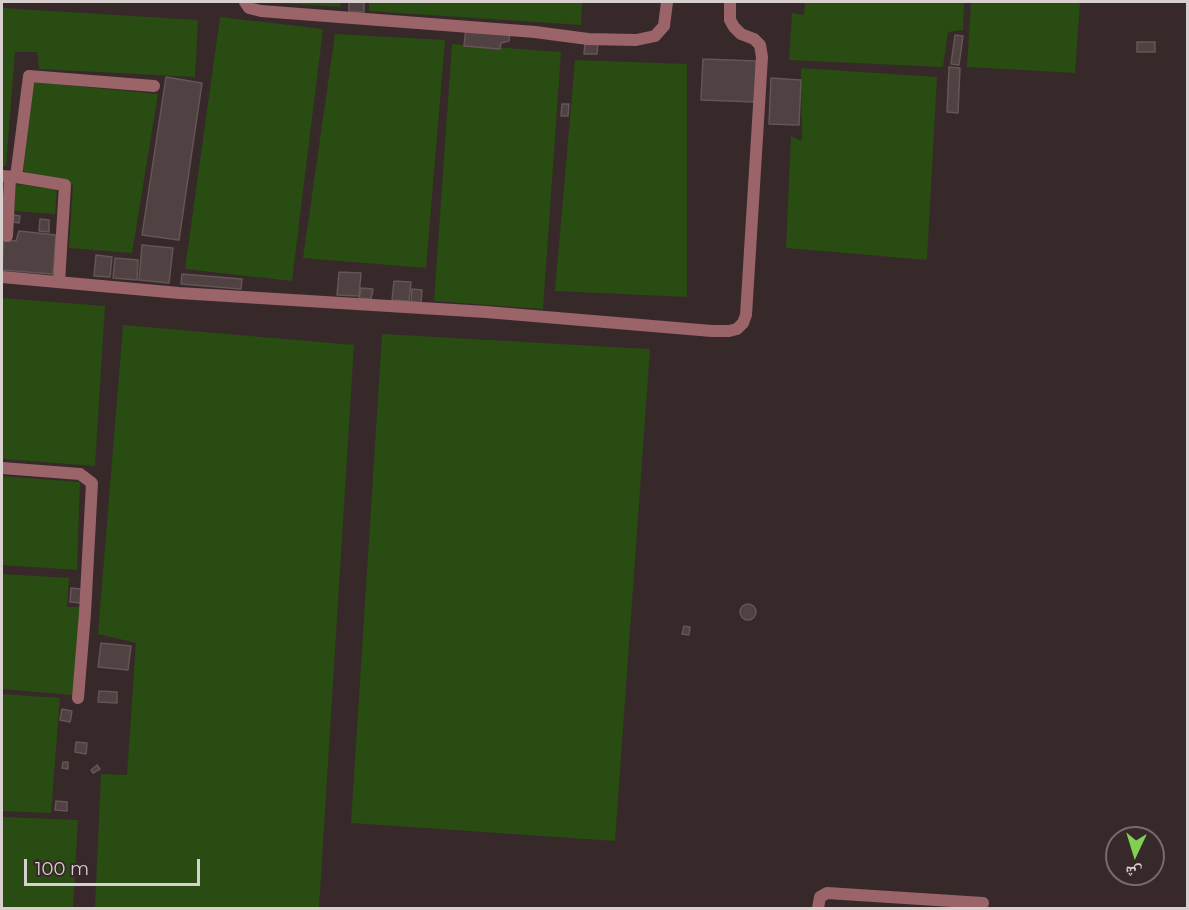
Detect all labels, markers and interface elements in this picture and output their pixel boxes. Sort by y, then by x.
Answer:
north arrow [1105,826,1165,886]
scale bar [27,847,202,885]
text: 100 m [35,858,89,880]
text: ش [1125,862,1143,883]

